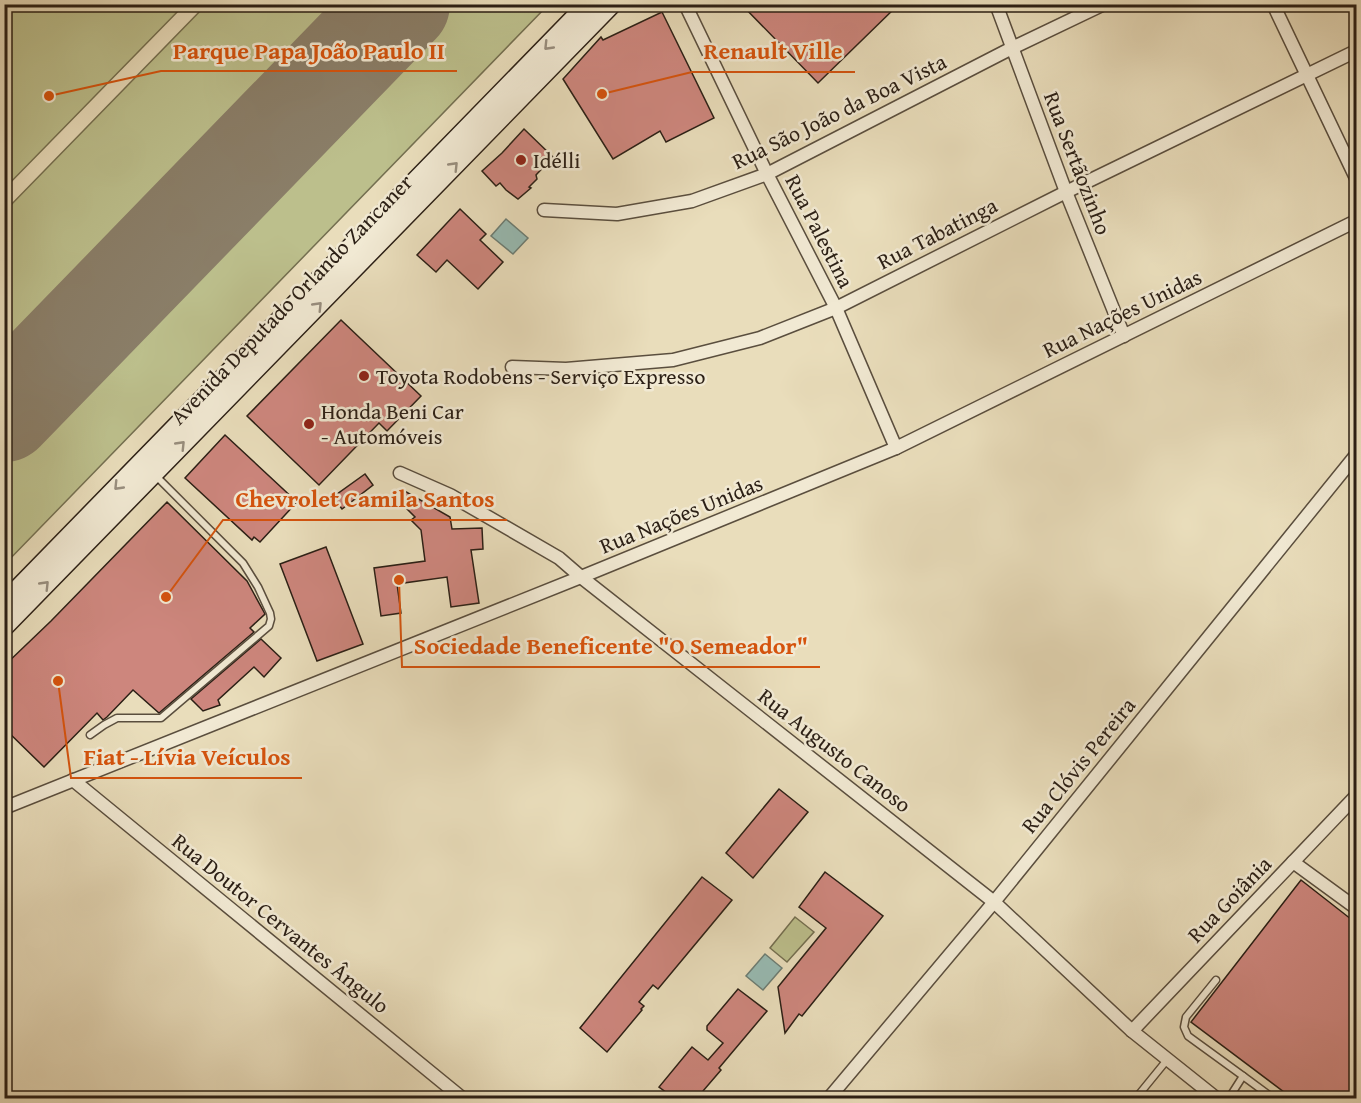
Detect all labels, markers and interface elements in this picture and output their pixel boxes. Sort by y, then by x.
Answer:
callout: Parque Papa João Paulo II [161,29,457,71]
callout: Renault Ville [692,30,855,72]
text: Parque Papa João Paulo II [173,33,445,68]
text: Renault Ville [704,33,843,68]
one-way arrow [544,39,555,50]
street label: Rua São João da Boa Vista [726,45,952,177]
street label: Rua Sertãozinho [1036,87,1120,239]
place label: Idélli [533,144,580,176]
marker: Idélli [514,153,528,167]
one-way arrow [447,163,458,173]
street label: Avenida Deputado Orlando Zancaner [162,167,420,431]
street label: Rua Palestina [778,169,863,294]
street label: Rua Tabatinga [871,189,1003,277]
street label: Rua Nações Unidas [1037,261,1207,365]
one-way arrow [310,302,321,313]
place label: Toyota Rodobens - Serviço Expresso [376,360,705,392]
marker: Toyota Rodobens - Serviço Expresso [357,369,371,383]
place label: Honda Beni Car - Automóveis [321,395,464,452]
marker: Honda Beni Car - Automóveis [302,417,316,431]
one-way arrow [174,442,185,453]
street label: Rua Nações Unidas [595,467,767,561]
callout: Chevrolet Camila Santos [223,478,507,520]
one-way arrow [114,480,125,490]
text: Chevrolet Camila Santos [235,481,495,516]
one-way arrow [38,581,49,592]
callout: Sociedade Beneficente "O Semeador" [402,625,820,667]
text: Sociedade Beneficente "O Semeador" [414,628,808,663]
street label: Rua Augusto Canoso [752,680,918,820]
street label: Rua Clóvis Pereira [1013,690,1143,840]
callout: Fiat - Lívia Veículos [71,736,302,778]
text: Fiat - Lívia Veículos [84,739,291,774]
street label: Rua Doutor Cervantes Ângulo [165,825,397,1021]
street label: Rua Goiânia [1179,848,1279,950]

